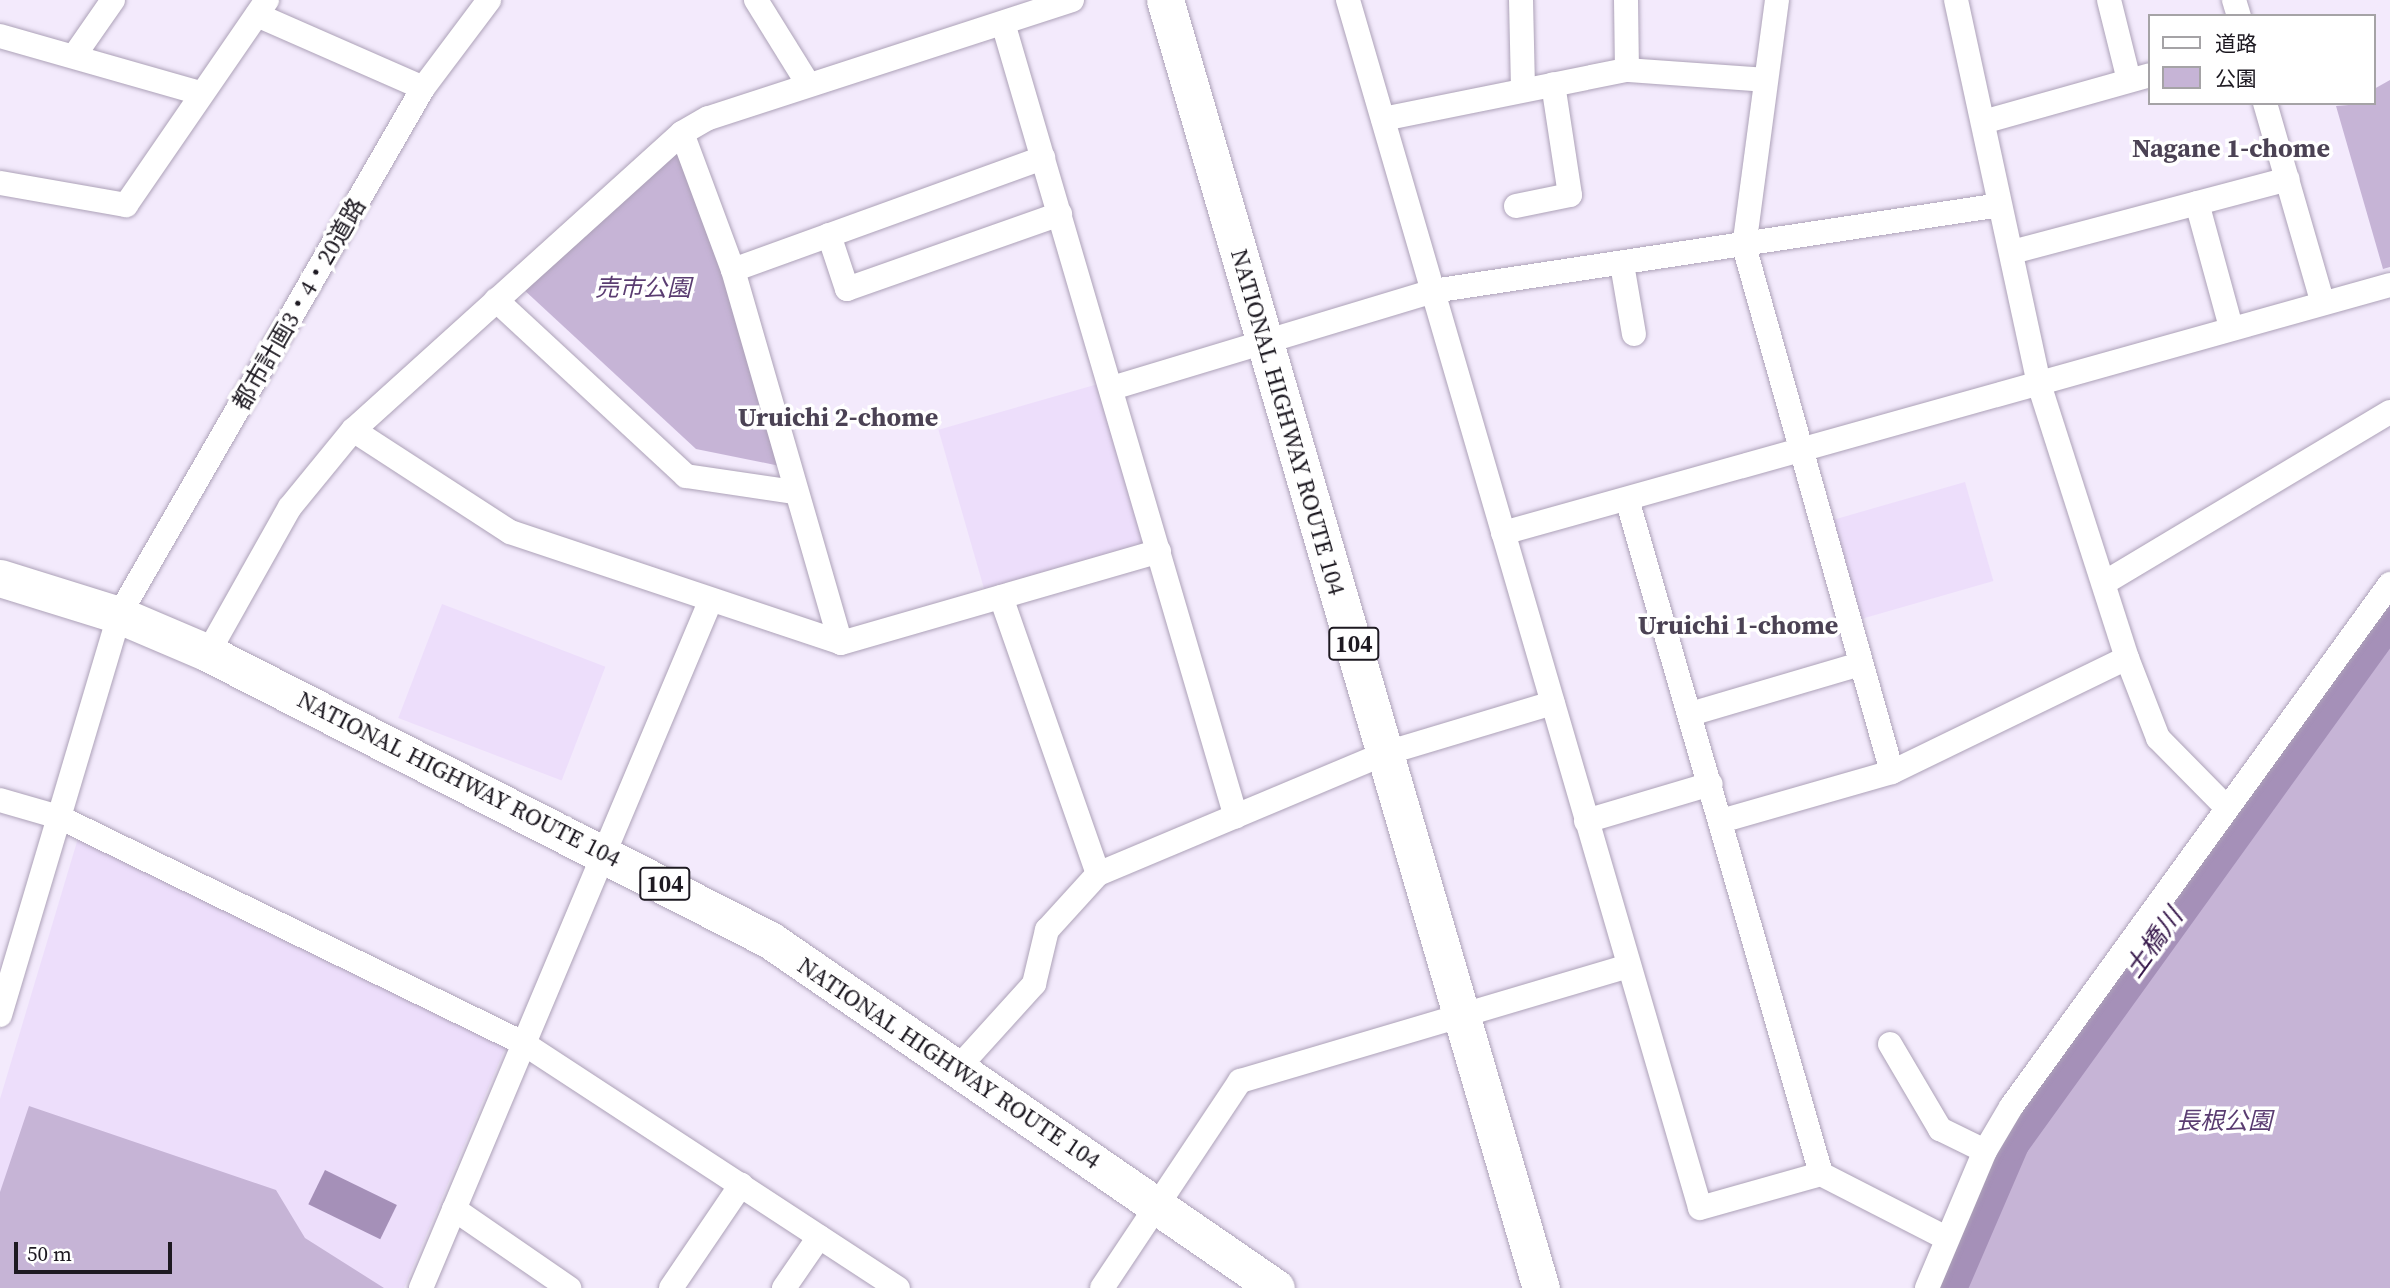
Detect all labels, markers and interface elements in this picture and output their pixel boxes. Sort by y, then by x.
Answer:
legend [2148,14,2376,105]
text: 道路 [2215,29,2257,58]
text: 公園 [2215,64,2257,93]
district label: Nagane 1-chome [2132,133,2330,165]
street label: 都市計画3・4・20道路 [227,193,371,415]
street label: NATIONAL HIGHWAY ROUTE 104 [1225,245,1351,599]
park label: 売市公園 [595,274,691,302]
district label: Uruichi 2-chome [738,402,938,434]
district label: Uruichi 1-chome [1638,610,1838,642]
road number: 104 [1328,624,1380,664]
street label: NATIONAL HIGHWAY ROUTE 104 [292,685,626,873]
road number: 104 [639,864,691,904]
water label: 土橋川 [2118,902,2190,984]
street label: NATIONAL HIGHWAY ROUTE 104 [792,951,1106,1175]
park label: 長根公園 [2176,1107,2272,1135]
scale bar [18,1228,175,1272]
text: 50 m [27,1239,72,1268]

